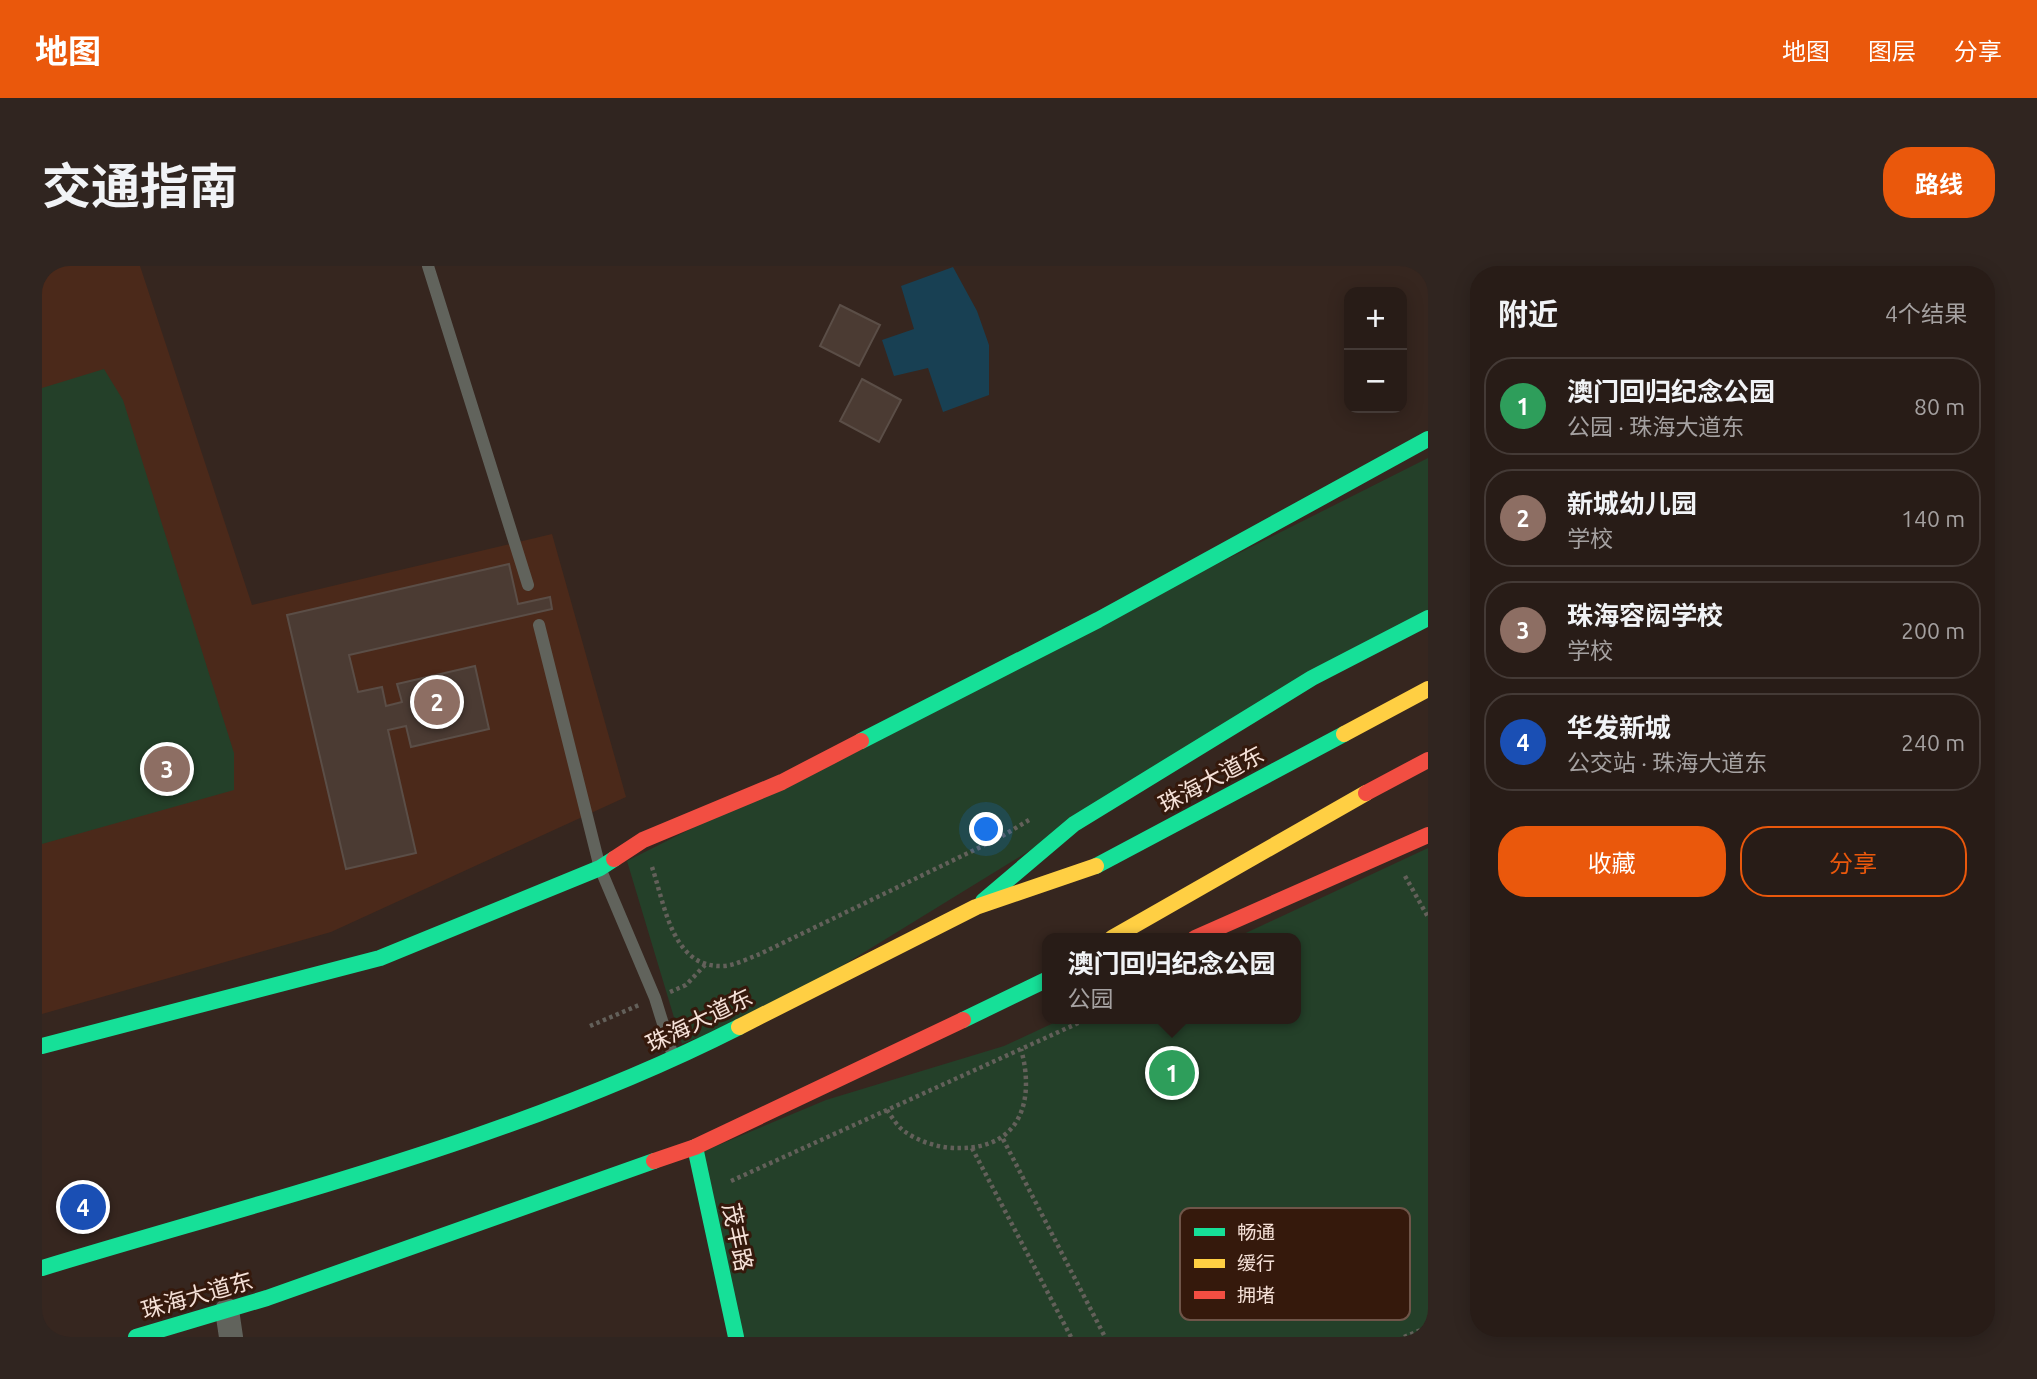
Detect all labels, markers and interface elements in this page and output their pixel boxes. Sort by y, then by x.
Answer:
text: 地图 [35,32,101,69]
text: 地图 [1782,38,1830,65]
text: 图层 [1868,38,1916,65]
text: 分享 [1954,38,2002,65]
button: 路线 [1883,147,1995,218]
text: 交通指南 [42,158,238,213]
map controls [1344,287,1407,413]
button: + [1344,287,1407,350]
text: 附近 [1498,297,1558,331]
text: 4个结果 [1885,301,1967,326]
button: − [1344,350,1407,413]
text: 澳门回归纪念公园 [1567,377,1775,406]
text: 1 [1517,394,1529,419]
text: 80 m [1914,394,1965,419]
text: 公园 · 珠海大道东 [1567,414,1744,439]
text: 新城幼儿园 [1567,489,1697,518]
text: 2 [1517,506,1529,531]
text: 140 m [1901,506,1965,531]
text: 学校 [1567,526,1613,551]
text: 珠海容闳学校 [1567,601,1723,630]
text: 3 [1517,618,1529,643]
text: 200 m [1901,618,1965,643]
text: 学校 [1567,638,1613,663]
pin: 2 [414,676,460,728]
text: 华发新城 [1567,713,1671,742]
text: 4 [1517,730,1529,755]
text: 240 m [1901,730,1965,755]
street label: 珠海大道东 [1154,741,1268,817]
pin: 3 [144,743,190,795]
text: 公交站 · 珠海大道东 [1567,750,1767,775]
your location [969,812,1003,846]
button: 收藏 [1498,826,1726,897]
button: 分享 [1740,826,1967,897]
popup [1042,933,1301,1024]
text: 澳门回归纪念公园 [1067,949,1276,978]
street label: 珠海大道东 [642,984,756,1056]
text: 公园 [1067,986,1113,1011]
pin: 1 [1149,1047,1195,1099]
pin: 4 [60,1181,106,1233]
street label: 茂丰路 [719,1201,757,1273]
legend [1180,1208,1410,1320]
text: 畅通 [1237,1221,1275,1243]
text: 缓行 [1237,1252,1275,1274]
street label: 珠海大道东 [138,1267,256,1323]
text: 拥堵 [1237,1284,1275,1306]

